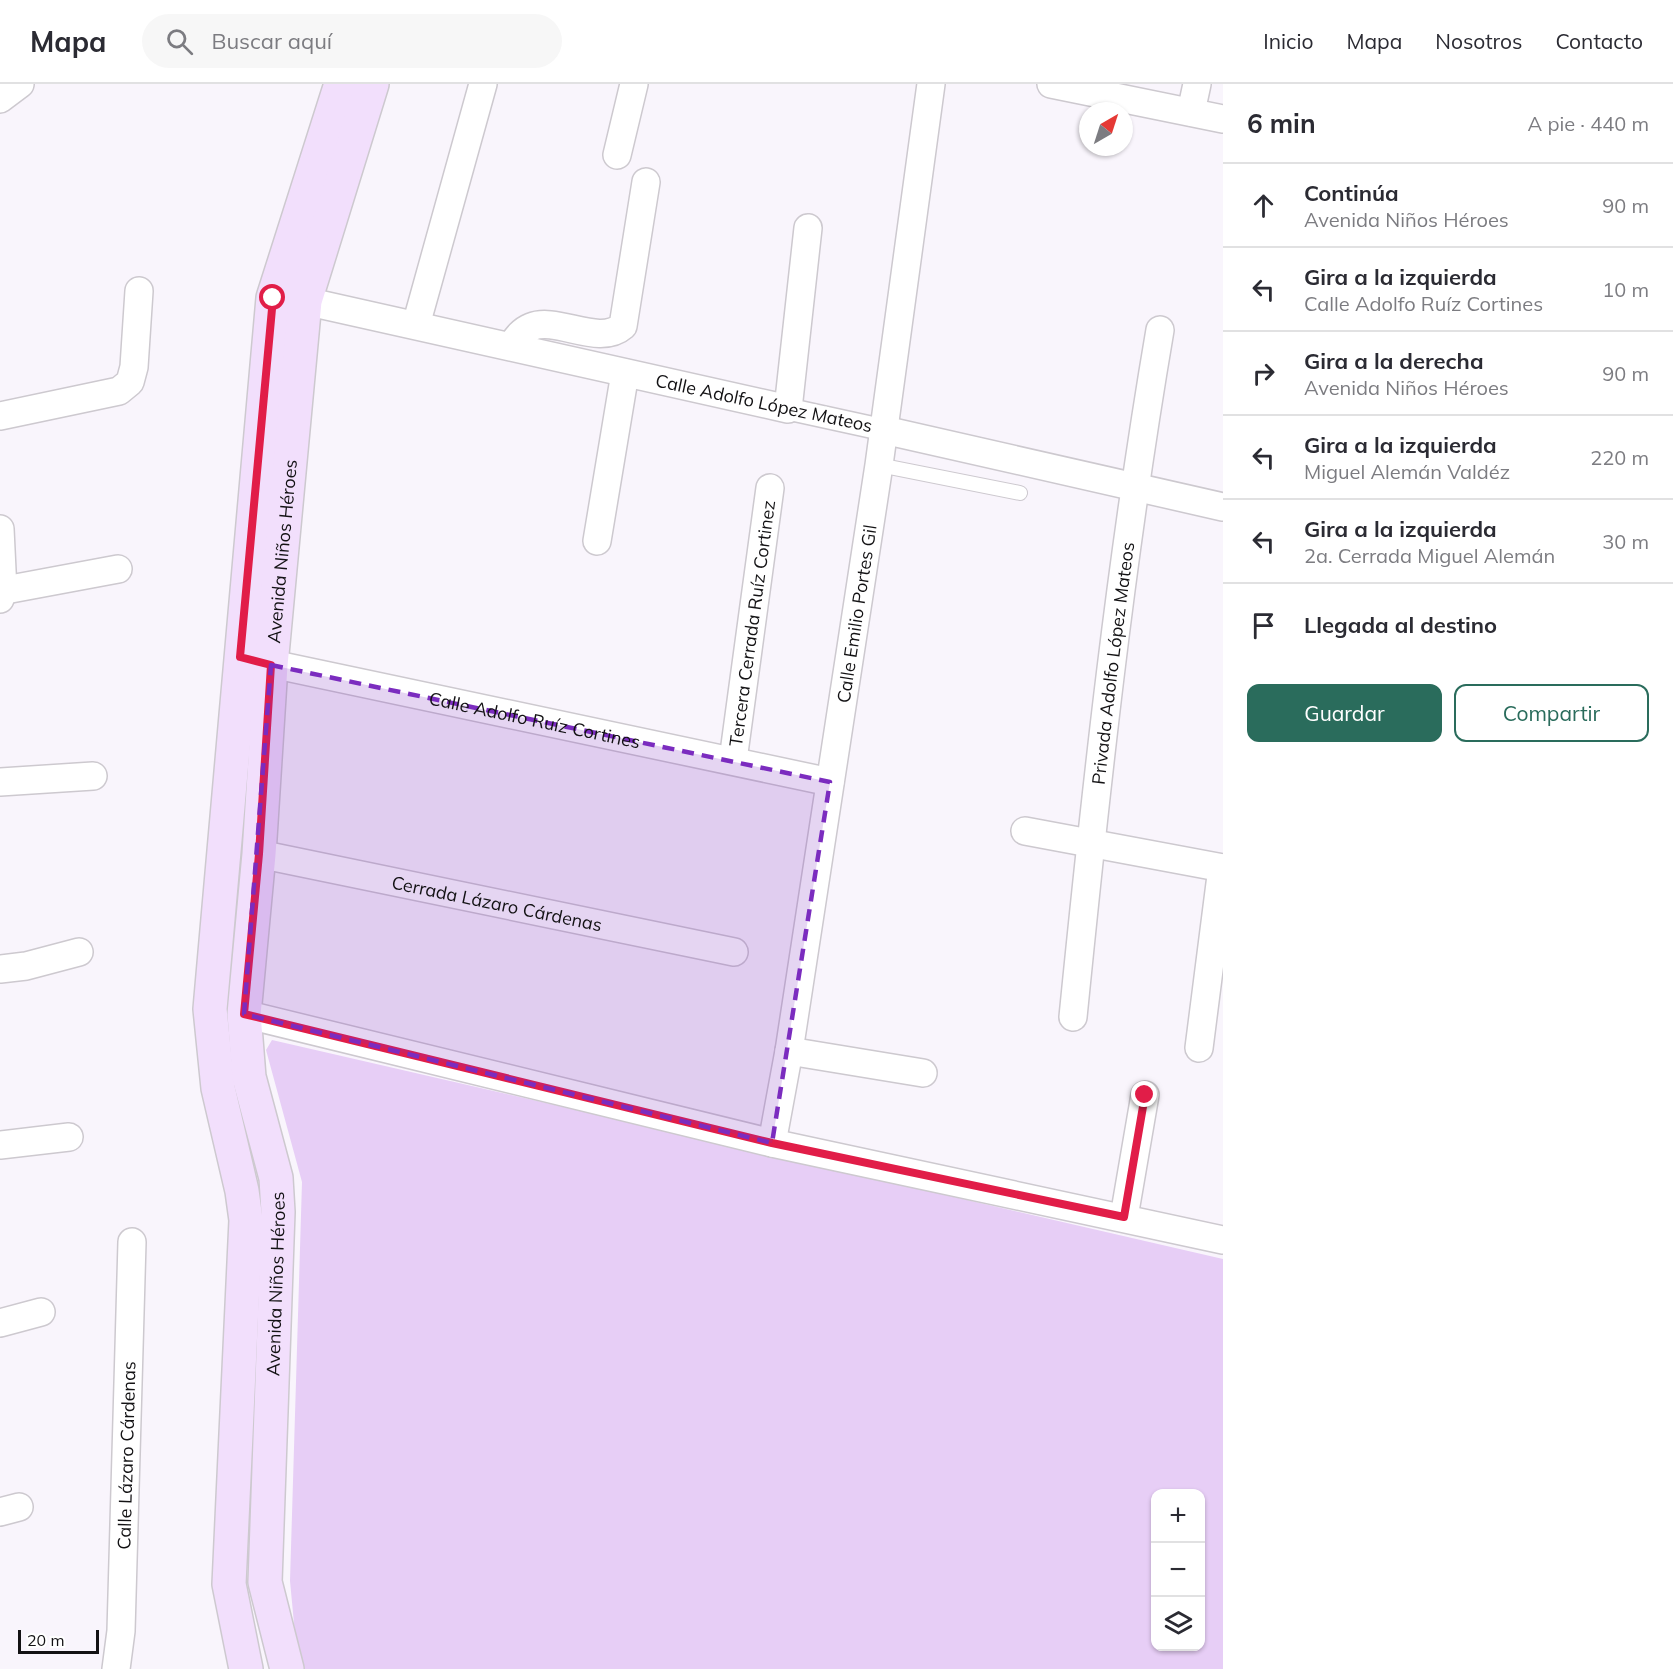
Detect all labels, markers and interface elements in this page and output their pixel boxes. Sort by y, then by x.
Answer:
search box [142,14,562,68]
text: Mapa [30,24,106,59]
icon: search [163,25,196,58]
text: Buscar aquí [211,27,332,55]
text: Inicio [1263,28,1313,54]
text: Mapa [1346,28,1402,54]
text: Nosotros [1435,28,1522,54]
text: Contacto [1555,28,1643,54]
north arrow [1079,102,1133,156]
text: 6 min [1247,107,1316,140]
text: A pie · 440 m [1528,111,1649,136]
text: Continúa [1304,179,1399,207]
icon: ahead [1247,189,1280,222]
text: 90 m [1602,193,1649,218]
text: Avenida Niños Héroes [1304,207,1509,232]
text: Gira a la izquierda [1304,263,1497,291]
icon: left [1247,273,1280,306]
text: 10 m [1602,277,1649,302]
route start [259,284,285,310]
text: Calle Adolfo Ruíz Cortines [1304,291,1543,316]
text: Gira a la derecha [1304,347,1484,375]
icon: right [1247,357,1280,390]
text: 90 m [1602,361,1649,386]
street label: Calle Adolfo López Mateos [653,369,875,437]
text: Avenida Niños Héroes [1304,375,1509,400]
text: Gira a la izquierda [1304,431,1497,459]
icon: left [1247,441,1280,474]
text: 220 m [1590,445,1649,470]
street label: Avenida Niños Héroes [262,458,302,644]
text: Miguel Alemán Valdéz [1304,459,1510,484]
street label: Tercera Cerrada Ruíz Cortinez [723,499,780,748]
text: Gira a la izquierda [1304,515,1497,543]
street label: Calle Emilio Portes Gil [831,523,881,705]
icon: left [1247,525,1280,558]
text: 30 m [1602,529,1649,554]
street label: Privada Adolfo López Mateos [1086,540,1139,786]
text: 2a. Cerrada Miguel Alemán [1304,543,1555,568]
icon: arrive [1247,609,1280,642]
text: Llegada al destino [1304,611,1497,639]
button: Guardar [1247,684,1442,742]
button: Compartir [1454,684,1649,742]
street label: Calle Adolfo Ruíz Cortines [427,686,643,753]
street label: Cerrada Lázaro Cárdenas [390,870,604,936]
route end [1131,1081,1157,1107]
street label: Avenida Niños Héroes [261,1191,290,1376]
street label: Calle Lázaro Cárdenas [112,1361,140,1550]
map controls [1151,1489,1205,1651]
button: + [1151,1489,1205,1543]
button: − [1151,1543,1205,1597]
button: layers [1151,1597,1205,1651]
scale bar [18,1627,99,1654]
text: 20 m [27,1630,64,1650]

